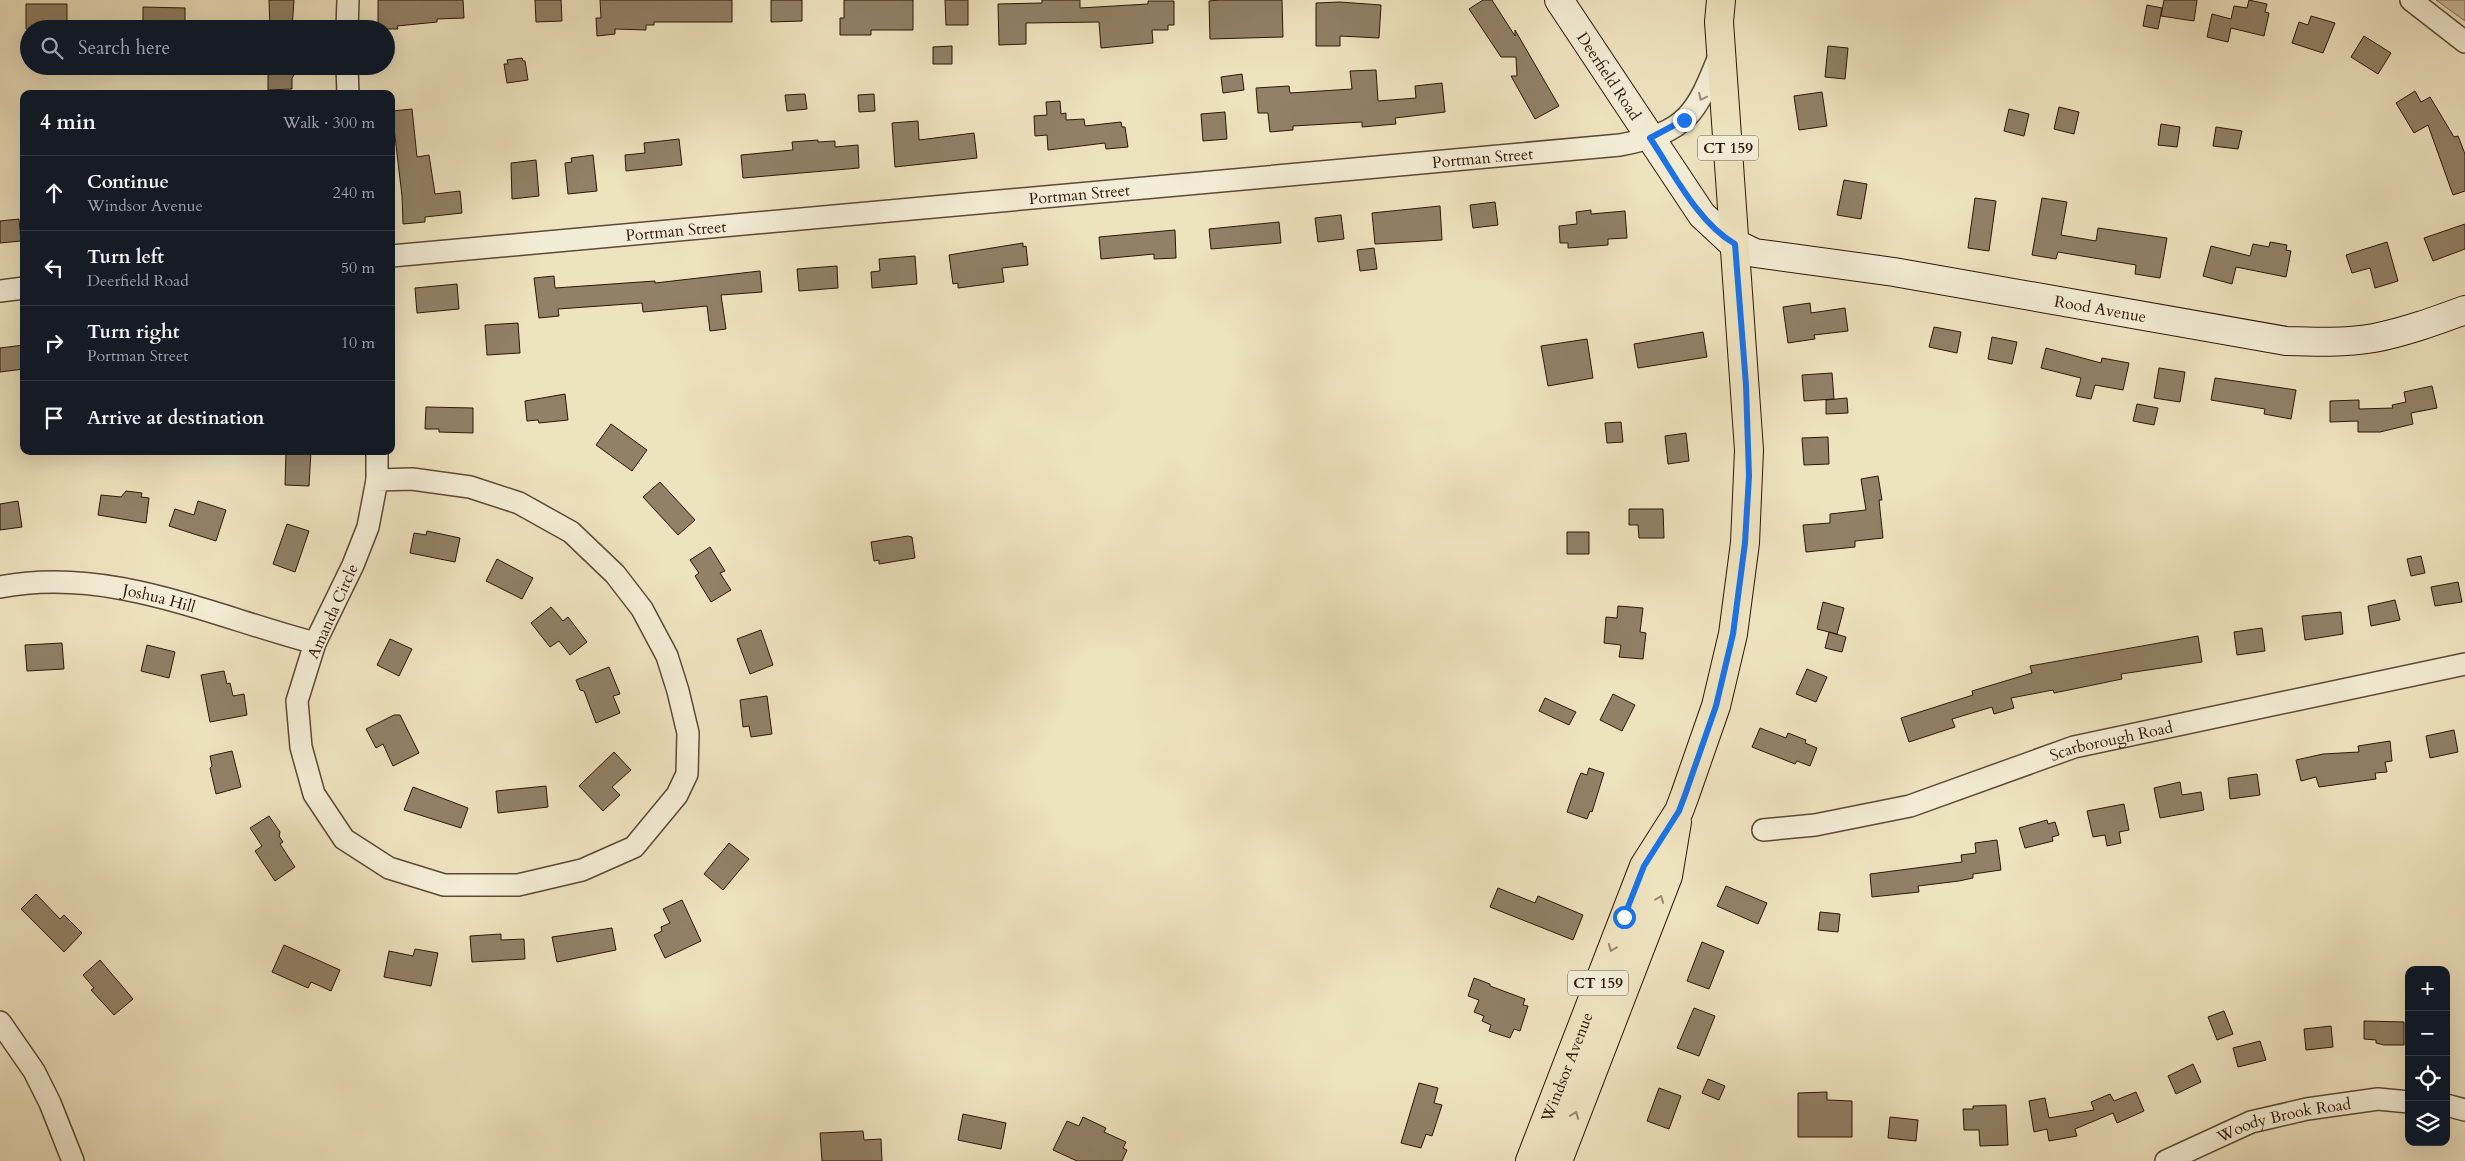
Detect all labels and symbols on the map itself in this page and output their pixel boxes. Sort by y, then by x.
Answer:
street label: Deerfield Road [1571,28,1646,125]
one-way arrow [1698,92,1709,101]
route end [1673,109,1696,132]
road number: CT 159 [1698,136,1758,160]
street label: Portman Street [1431,143,1534,174]
street label: Portman Street [1028,179,1131,210]
street label: Portman Street [624,216,727,247]
street label: Rood Avenue [2052,290,2148,328]
street label: Amanda Circle [302,560,364,662]
street label: Joshua Hill [119,579,198,618]
street label: Scarborough Road [2047,716,2175,767]
one-way arrow [1653,895,1664,904]
route start [1613,906,1636,929]
one-way arrow [1607,943,1618,952]
road number: CT 159 [1568,970,1628,996]
street label: Windsor Avenue [1536,1009,1598,1126]
street label: Woody Brook Road [2213,1093,2353,1149]
one-way arrow [1569,1112,1579,1120]

